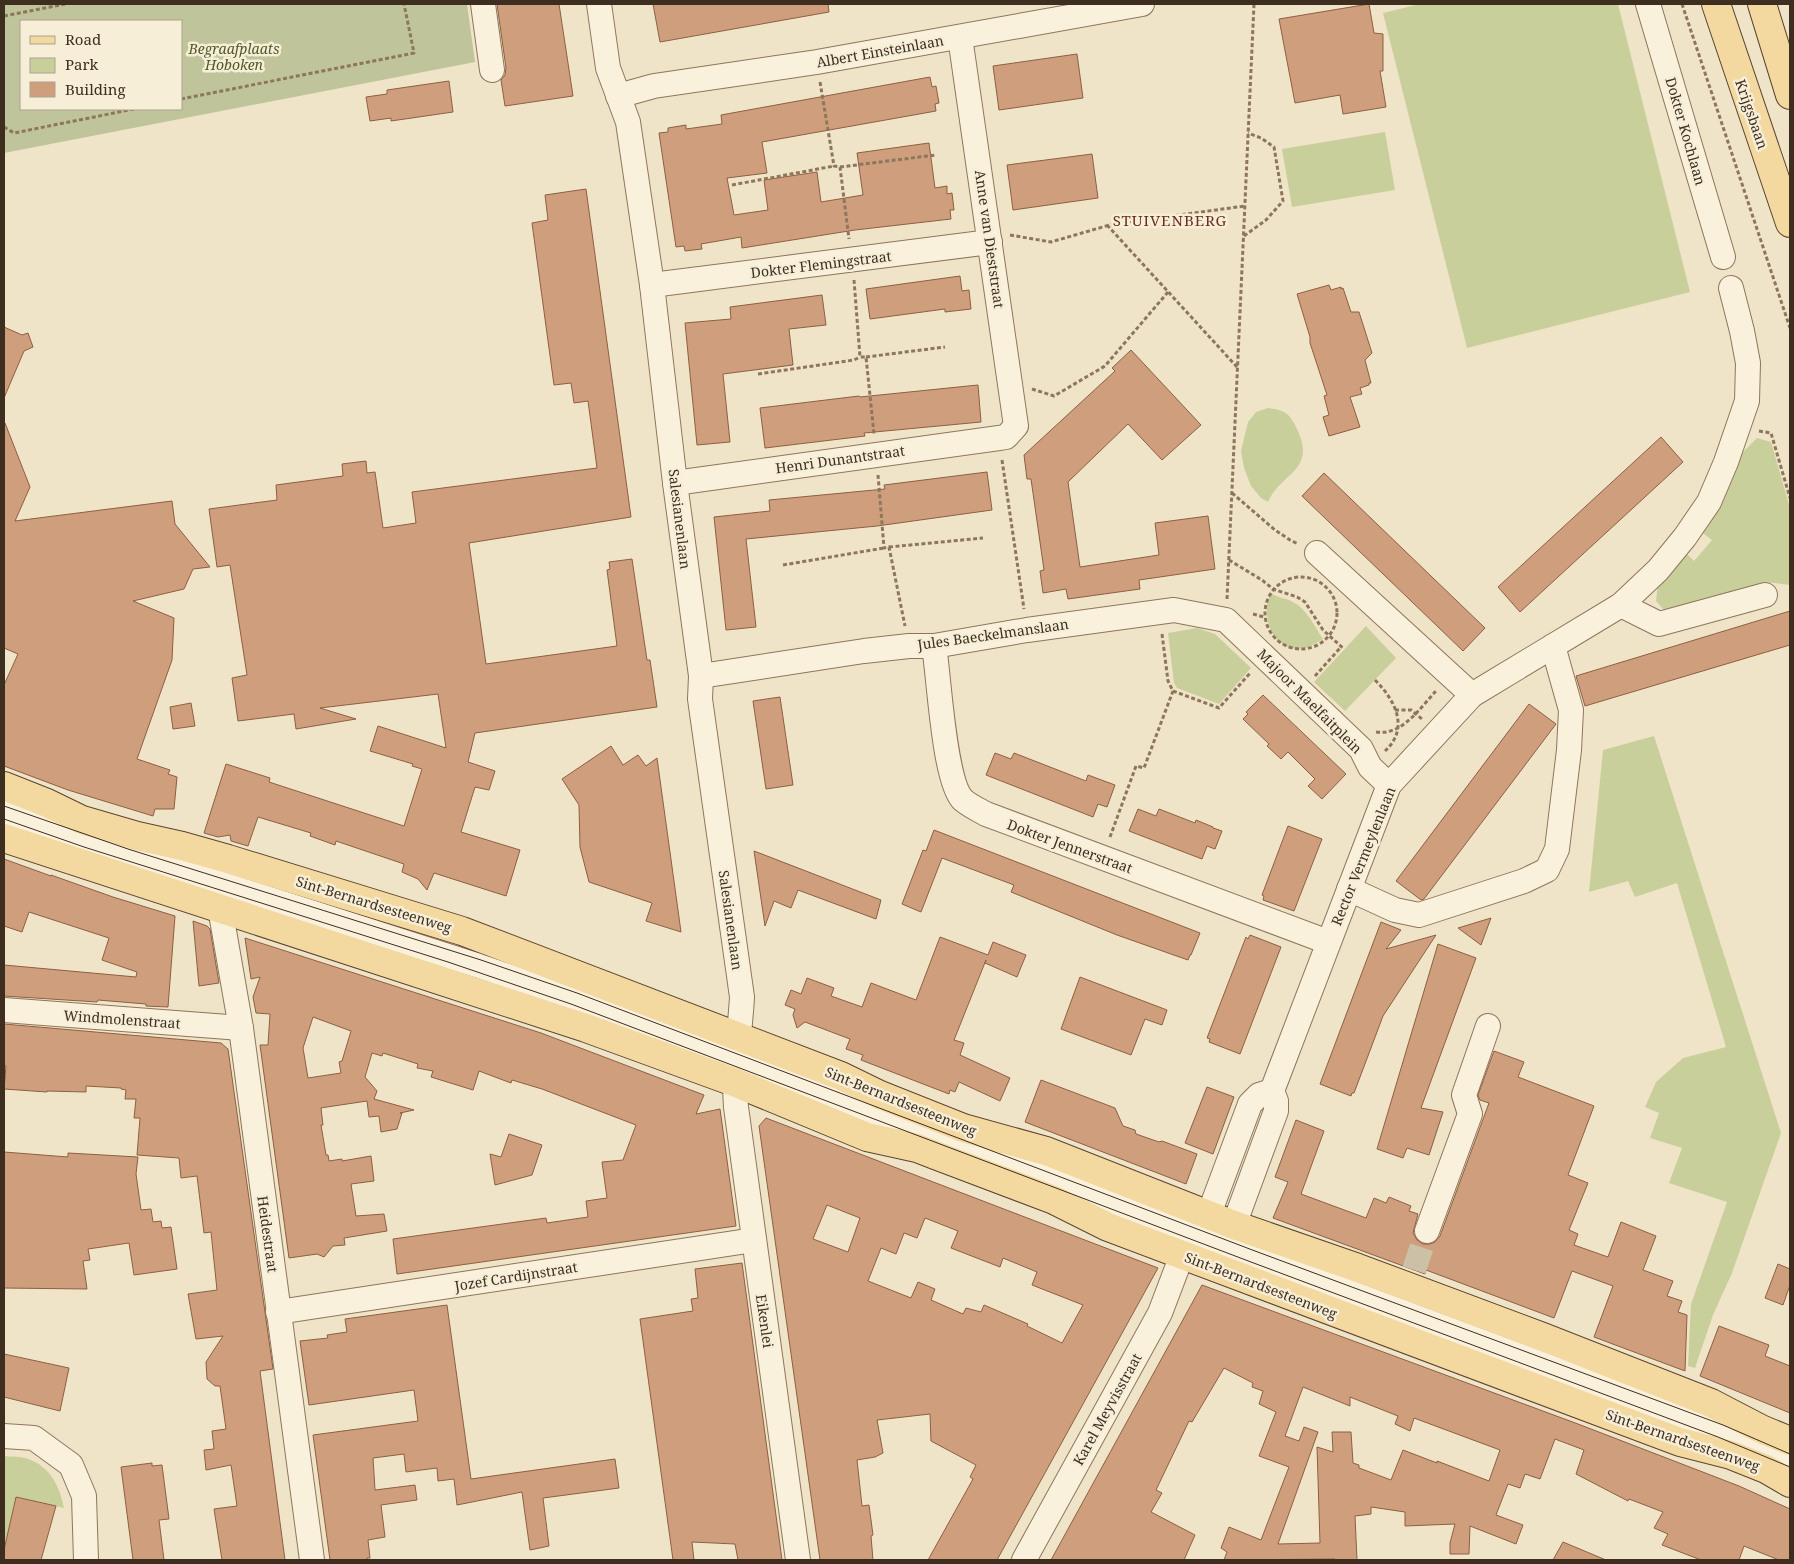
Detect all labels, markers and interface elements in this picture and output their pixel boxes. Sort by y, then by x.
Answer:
legend [20,20,182,110]
text: Road [65,29,101,49]
street label: Albert Einsteinlaan [815,30,945,72]
park label: Begraafplaats Hoboken [188,39,280,74]
text: Park [65,54,99,74]
street label: Dokter Kochlaan [1661,75,1711,187]
street label: Krijgsbaan [1731,77,1773,151]
text: Building [65,79,126,99]
street label: Anne van Dieststraat [971,169,1009,309]
district label: STUIVENBERG [1113,210,1227,230]
street label: Dokter Flemingstraat [750,246,893,282]
street label: Henri Dunantstraat [774,441,906,477]
street label: Salesianenlaan [664,468,696,570]
street label: Jules Baeckelmanslaan [915,614,1070,654]
street label: Majoor Maelfaitplein [1253,644,1367,758]
street label: Rector Vermeylenlaan [1326,784,1400,928]
street label: Dokter Jennerstraat [1005,815,1135,878]
street label: Salesianenlaan [715,869,747,971]
street label: Sint-Bernardsesteenweg [294,871,455,937]
street label: Windmolenstraat [63,1005,181,1033]
street label: Sint-Bernardsesteenweg [822,1062,980,1140]
street label: Heidestraat [253,1194,283,1274]
street label: Sint-Bernardsesteenweg [1182,1247,1340,1323]
street label: Jozef Cardijnstraat [452,1257,579,1295]
street label: Eikenlei [752,1293,778,1350]
street label: Karel Meyvisstraat [1068,1349,1146,1468]
street label: Sint-Bernardsesteenweg [1603,1405,1763,1475]

